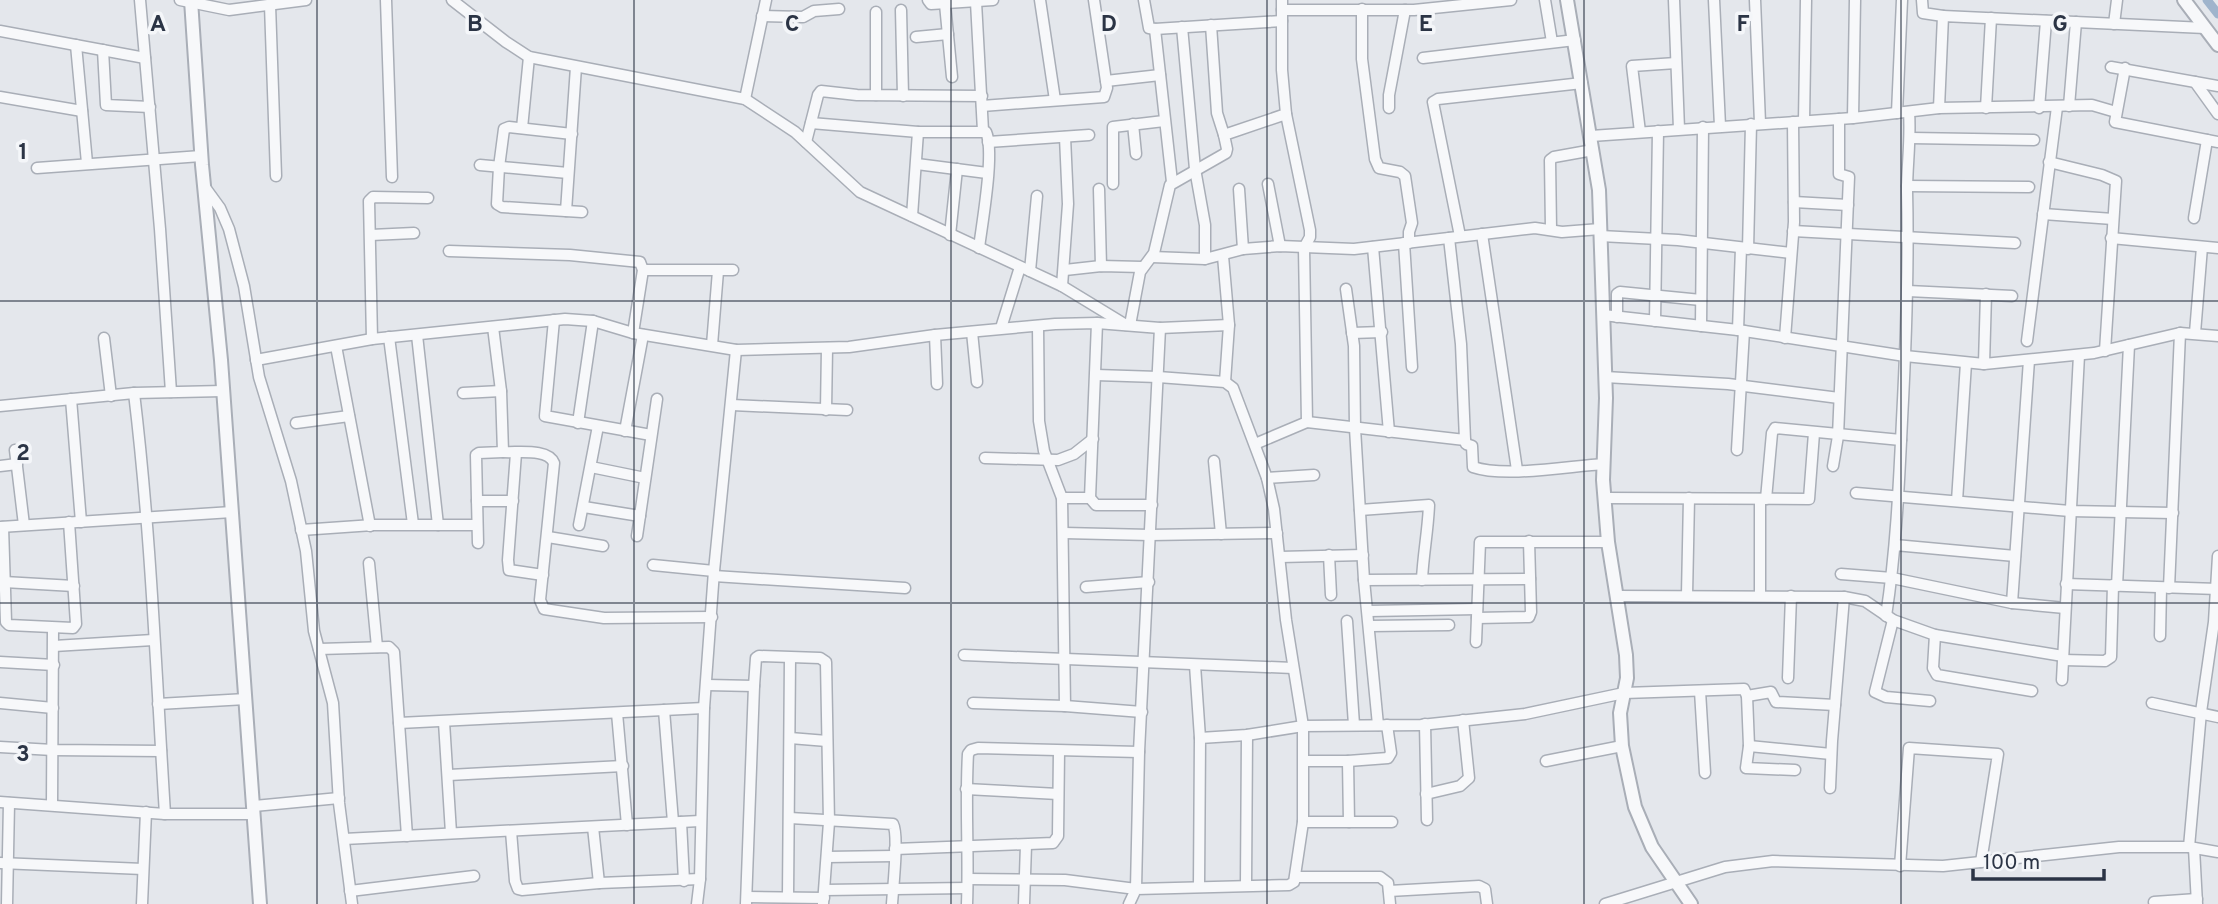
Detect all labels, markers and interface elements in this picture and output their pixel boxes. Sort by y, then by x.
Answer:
text: A [150,11,166,40]
text: B [467,11,483,40]
text: C [785,11,799,40]
text: D [1101,11,1117,40]
text: E [1419,11,1433,40]
text: F [1736,11,1750,40]
text: G [2052,11,2068,40]
text: 1 [18,139,28,168]
text: 2 [16,440,30,469]
text: 3 [16,741,30,770]
scale bar [1973,838,2104,882]
text: 100 m [1983,850,2040,877]

